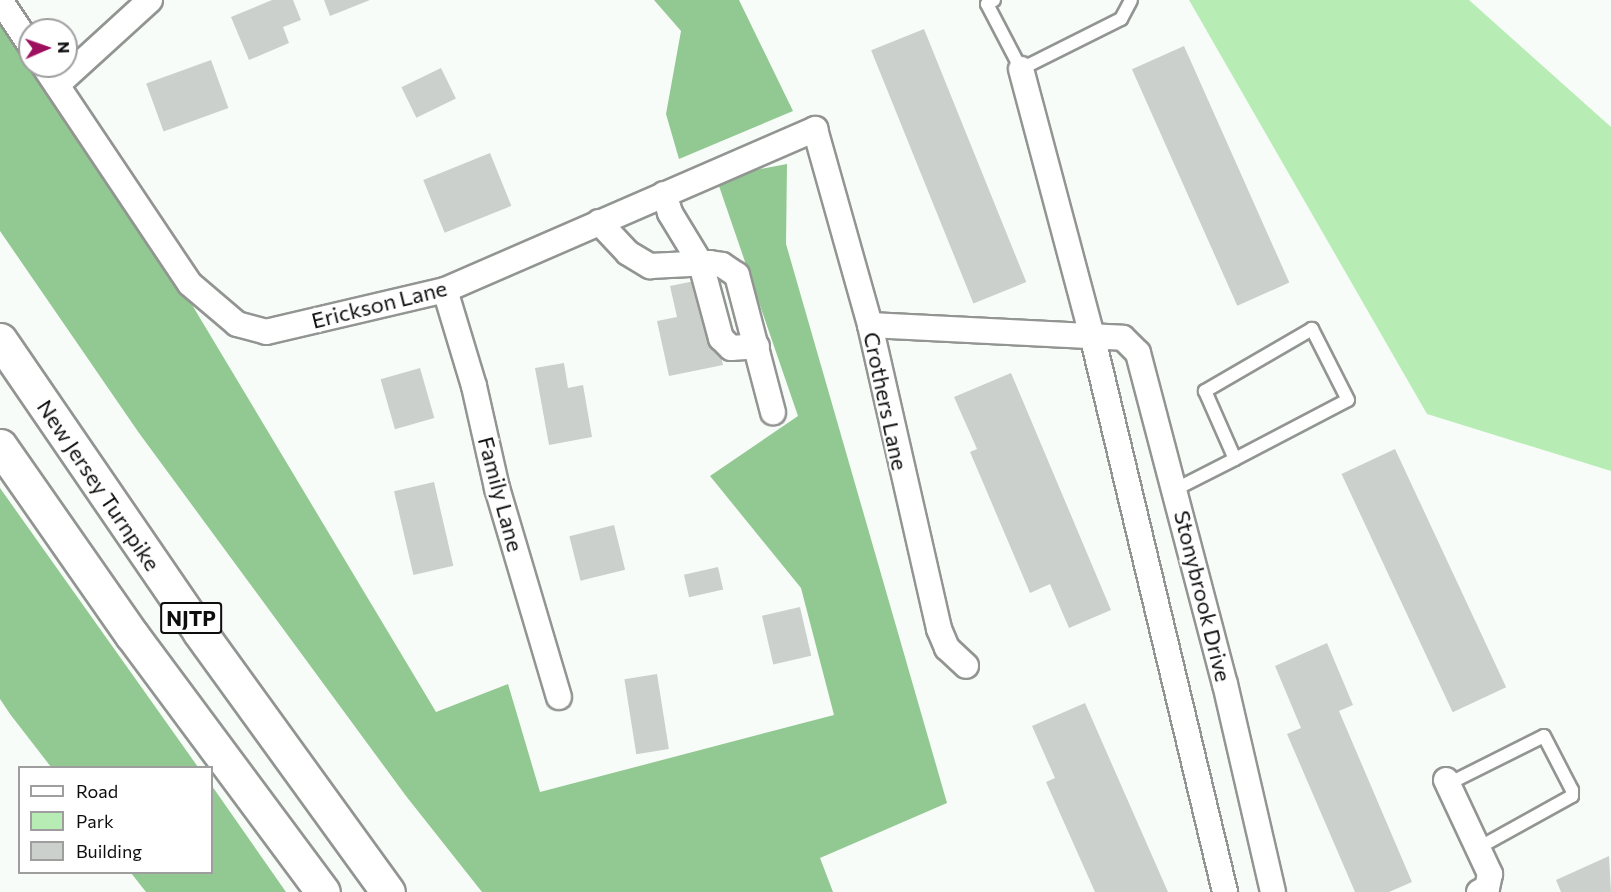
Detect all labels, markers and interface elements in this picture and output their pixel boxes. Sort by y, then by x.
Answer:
north arrow [18,18,78,78]
text: N [55,41,74,54]
street label: Erickson Lane [309,274,449,334]
street label: Crothers Lane [858,329,914,473]
street label: New Jersey Turnpike [32,394,166,576]
street label: Family Lane [473,434,529,554]
street label: Stonybrook Drive [1169,508,1237,684]
road number: NJTP [160,600,222,636]
legend [18,766,213,874]
text: Road [76,780,118,802]
text: Park [76,810,114,832]
text: Building [76,840,142,862]

